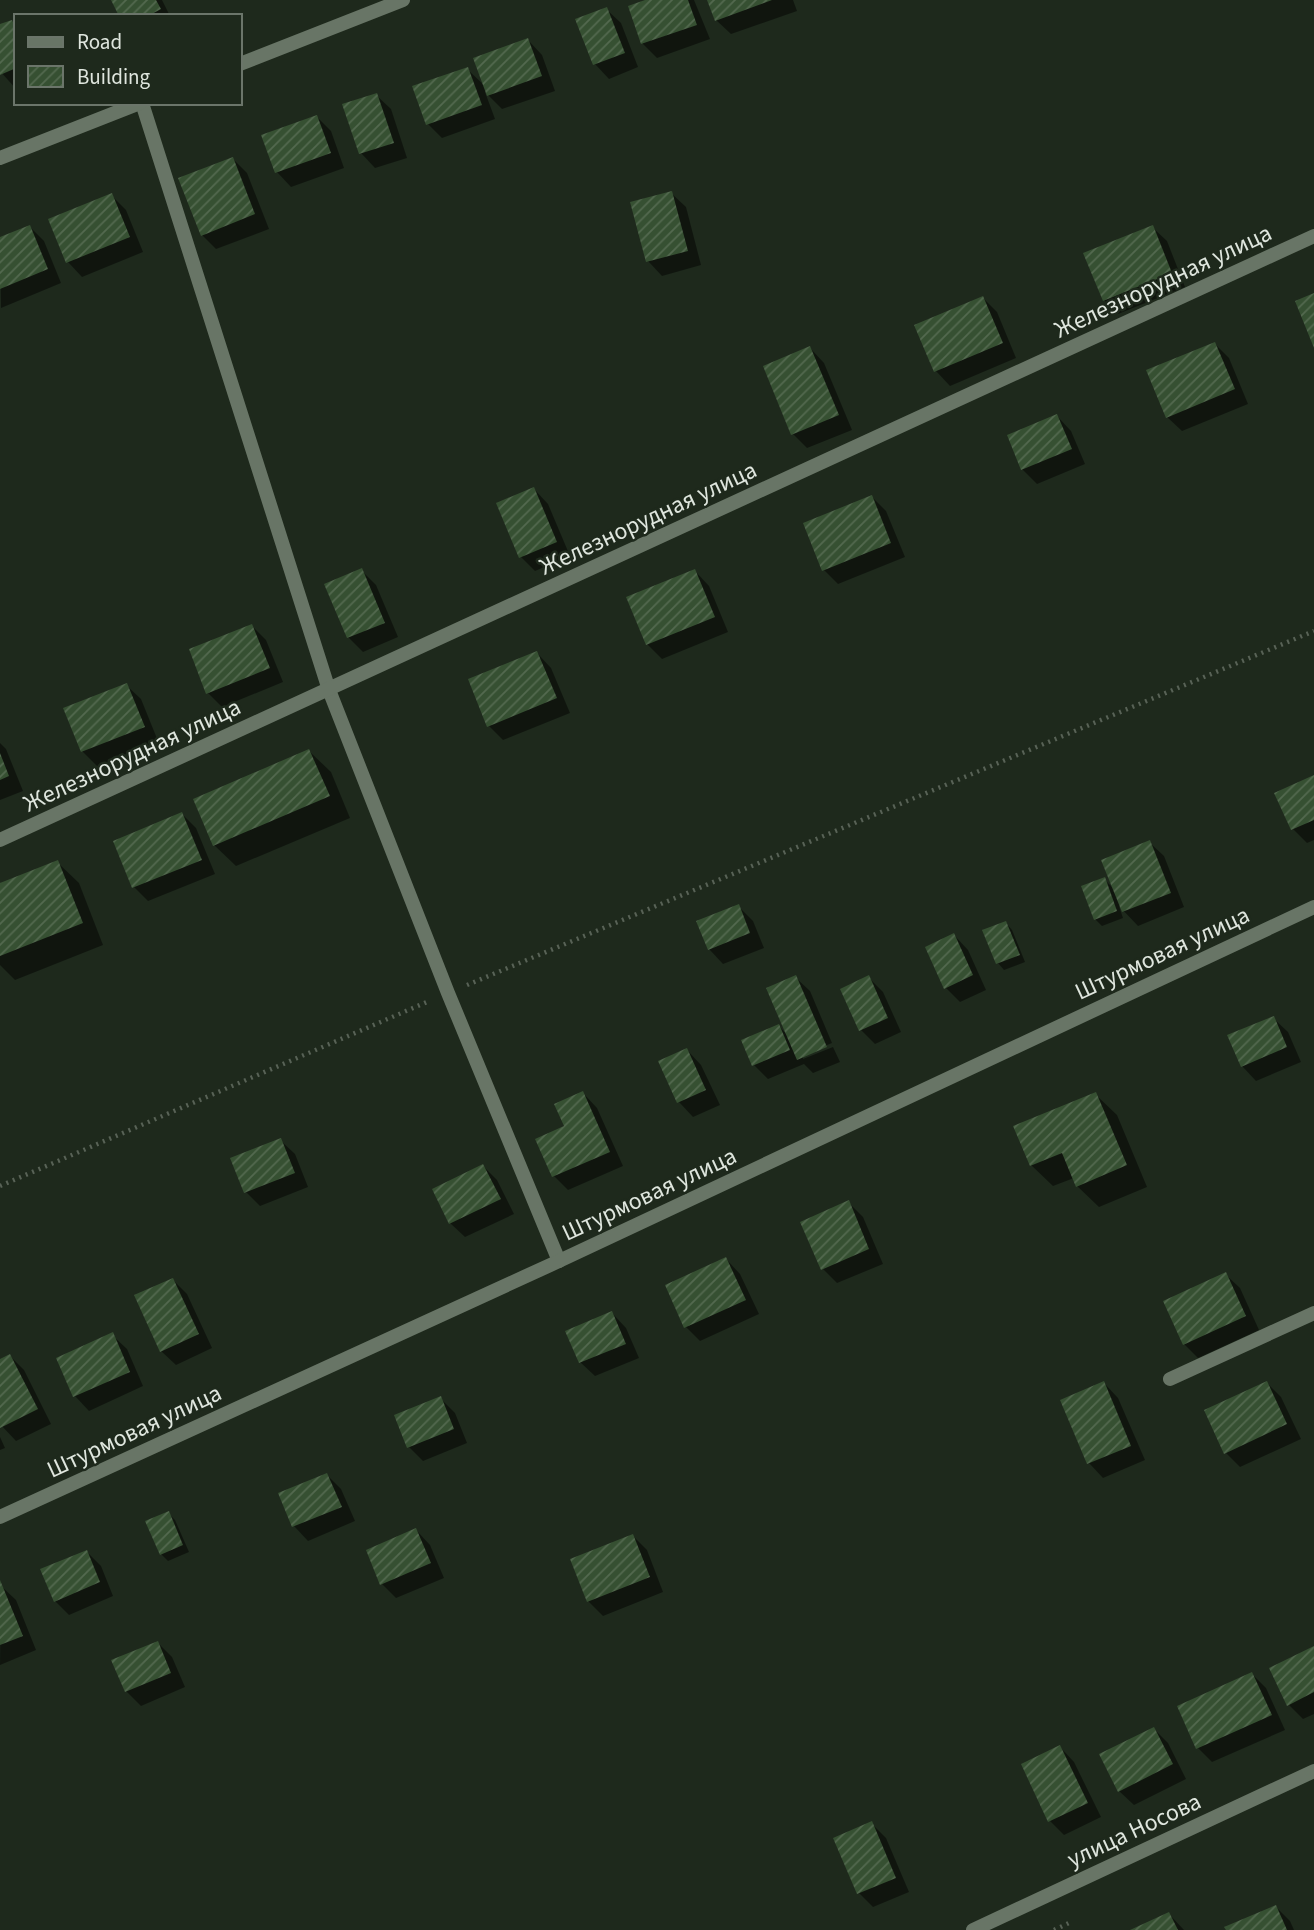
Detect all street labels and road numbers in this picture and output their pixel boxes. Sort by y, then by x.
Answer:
street label: Железнорудная улица [1049,216,1278,347]
street label: Железнорудная улица [534,453,763,584]
street label: Железнорудная улица [18,690,247,821]
street label: Штурмовая улица [1069,898,1255,1009]
street label: Штурмовая улица [556,1139,742,1250]
street label: Штурмовая улица [41,1376,227,1487]
street label: улица Носова [1062,1784,1207,1877]

